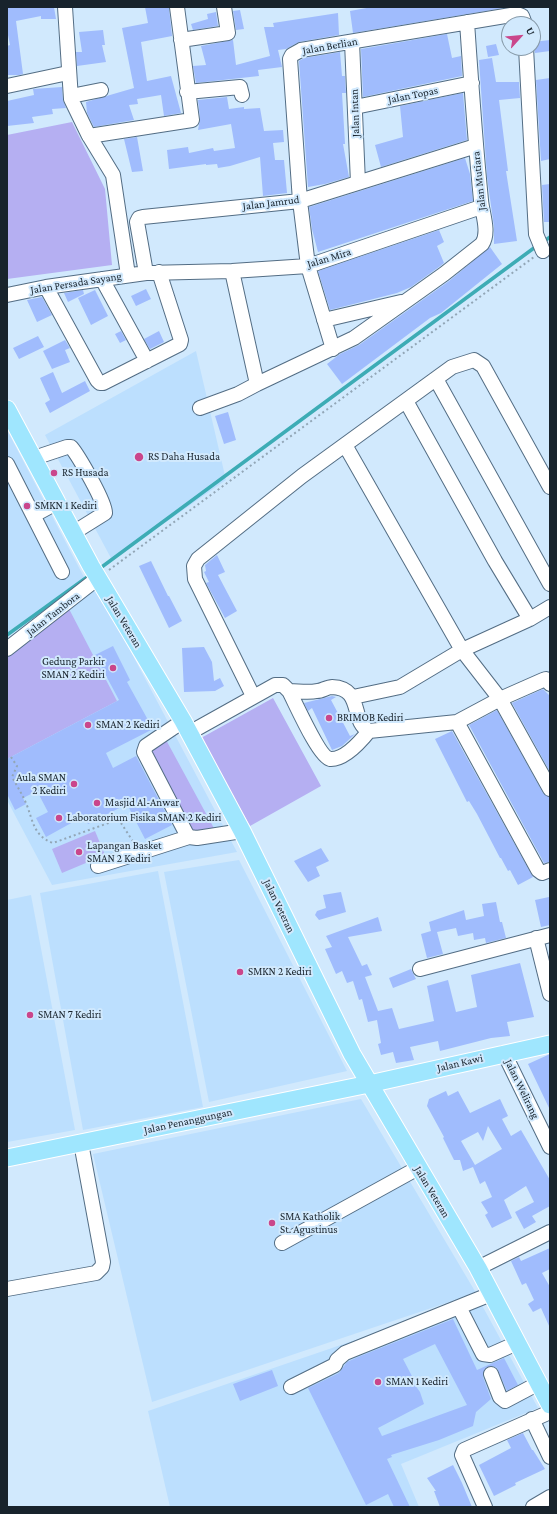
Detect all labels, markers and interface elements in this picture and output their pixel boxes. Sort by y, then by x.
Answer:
north arrow [501,16,541,56]
text: U [524,25,538,37]
street label: Jalan Berlian [301,35,359,57]
street label: Jalan Topas [387,84,439,106]
street label: Jalan Intan [348,89,362,137]
street label: Jalan Mutiara [469,151,489,211]
street label: Jalan Jamrud [242,193,300,213]
street label: Jalan Mira [306,245,352,271]
street label: Jalan Persada Sayang [29,269,123,297]
place label: RS Daha Husada [148,450,220,464]
marker: RS Daha Husada [133,451,145,463]
place label: RS Husada [62,466,109,480]
marker: RS Husada [49,468,59,478]
place label: SMKN 1 Kediri [35,499,97,513]
marker: SMKN 1 Kediri [22,501,32,511]
street label: Jalan Tambora [24,589,82,639]
street label: Jalan Veteran [103,594,145,650]
place label: Gedung Parkir SMAN 2 Kediri [41,655,105,681]
marker: Gedung Parkir SMAN 2 Kediri [108,663,118,673]
place label: BRIMOB Kediri [337,711,403,725]
marker: BRIMOB Kediri [324,713,334,723]
place label: SMAN 2 Kediri [96,718,160,732]
marker: SMAN 2 Kediri [83,720,93,730]
place label: Aula SMAN 2 Kediri [16,771,66,797]
marker: Aula SMAN 2 Kediri [69,779,79,789]
place label: Masjid Al-Anwar [105,796,179,810]
marker: Masjid Al-Anwar [92,798,102,808]
place label: Laboratorium Fisika SMAN 2 Kediri [67,811,221,825]
marker: Laboratorium Fisika SMAN 2 Kediri [54,813,64,823]
place label: Lapangan Basket SMAN 2 Kediri [87,839,162,865]
marker: Lapangan Basket SMAN 2 Kediri [74,847,84,857]
street label: Jalan Veteran [260,877,298,935]
place label: SMKN 2 Kediri [248,965,312,979]
marker: SMKN 2 Kediri [235,967,245,977]
place label: SMAN 7 Kediri [38,1008,101,1022]
marker: SMAN 7 Kediri [25,1010,35,1020]
street label: Jalan Kawi [436,1051,484,1075]
street label: Jalan Welirang [502,1057,542,1121]
street label: Jalan Penanggungan [143,1105,233,1137]
street label: Jalan Veteran [411,1164,453,1220]
place label: SMA Katholik St. Agustinus [280,1210,340,1236]
marker: SMA Katholik St. Agustinus [267,1218,277,1228]
place label: SMAN 1 Kediri [386,1375,448,1389]
marker: SMAN 1 Kediri [373,1377,383,1387]

